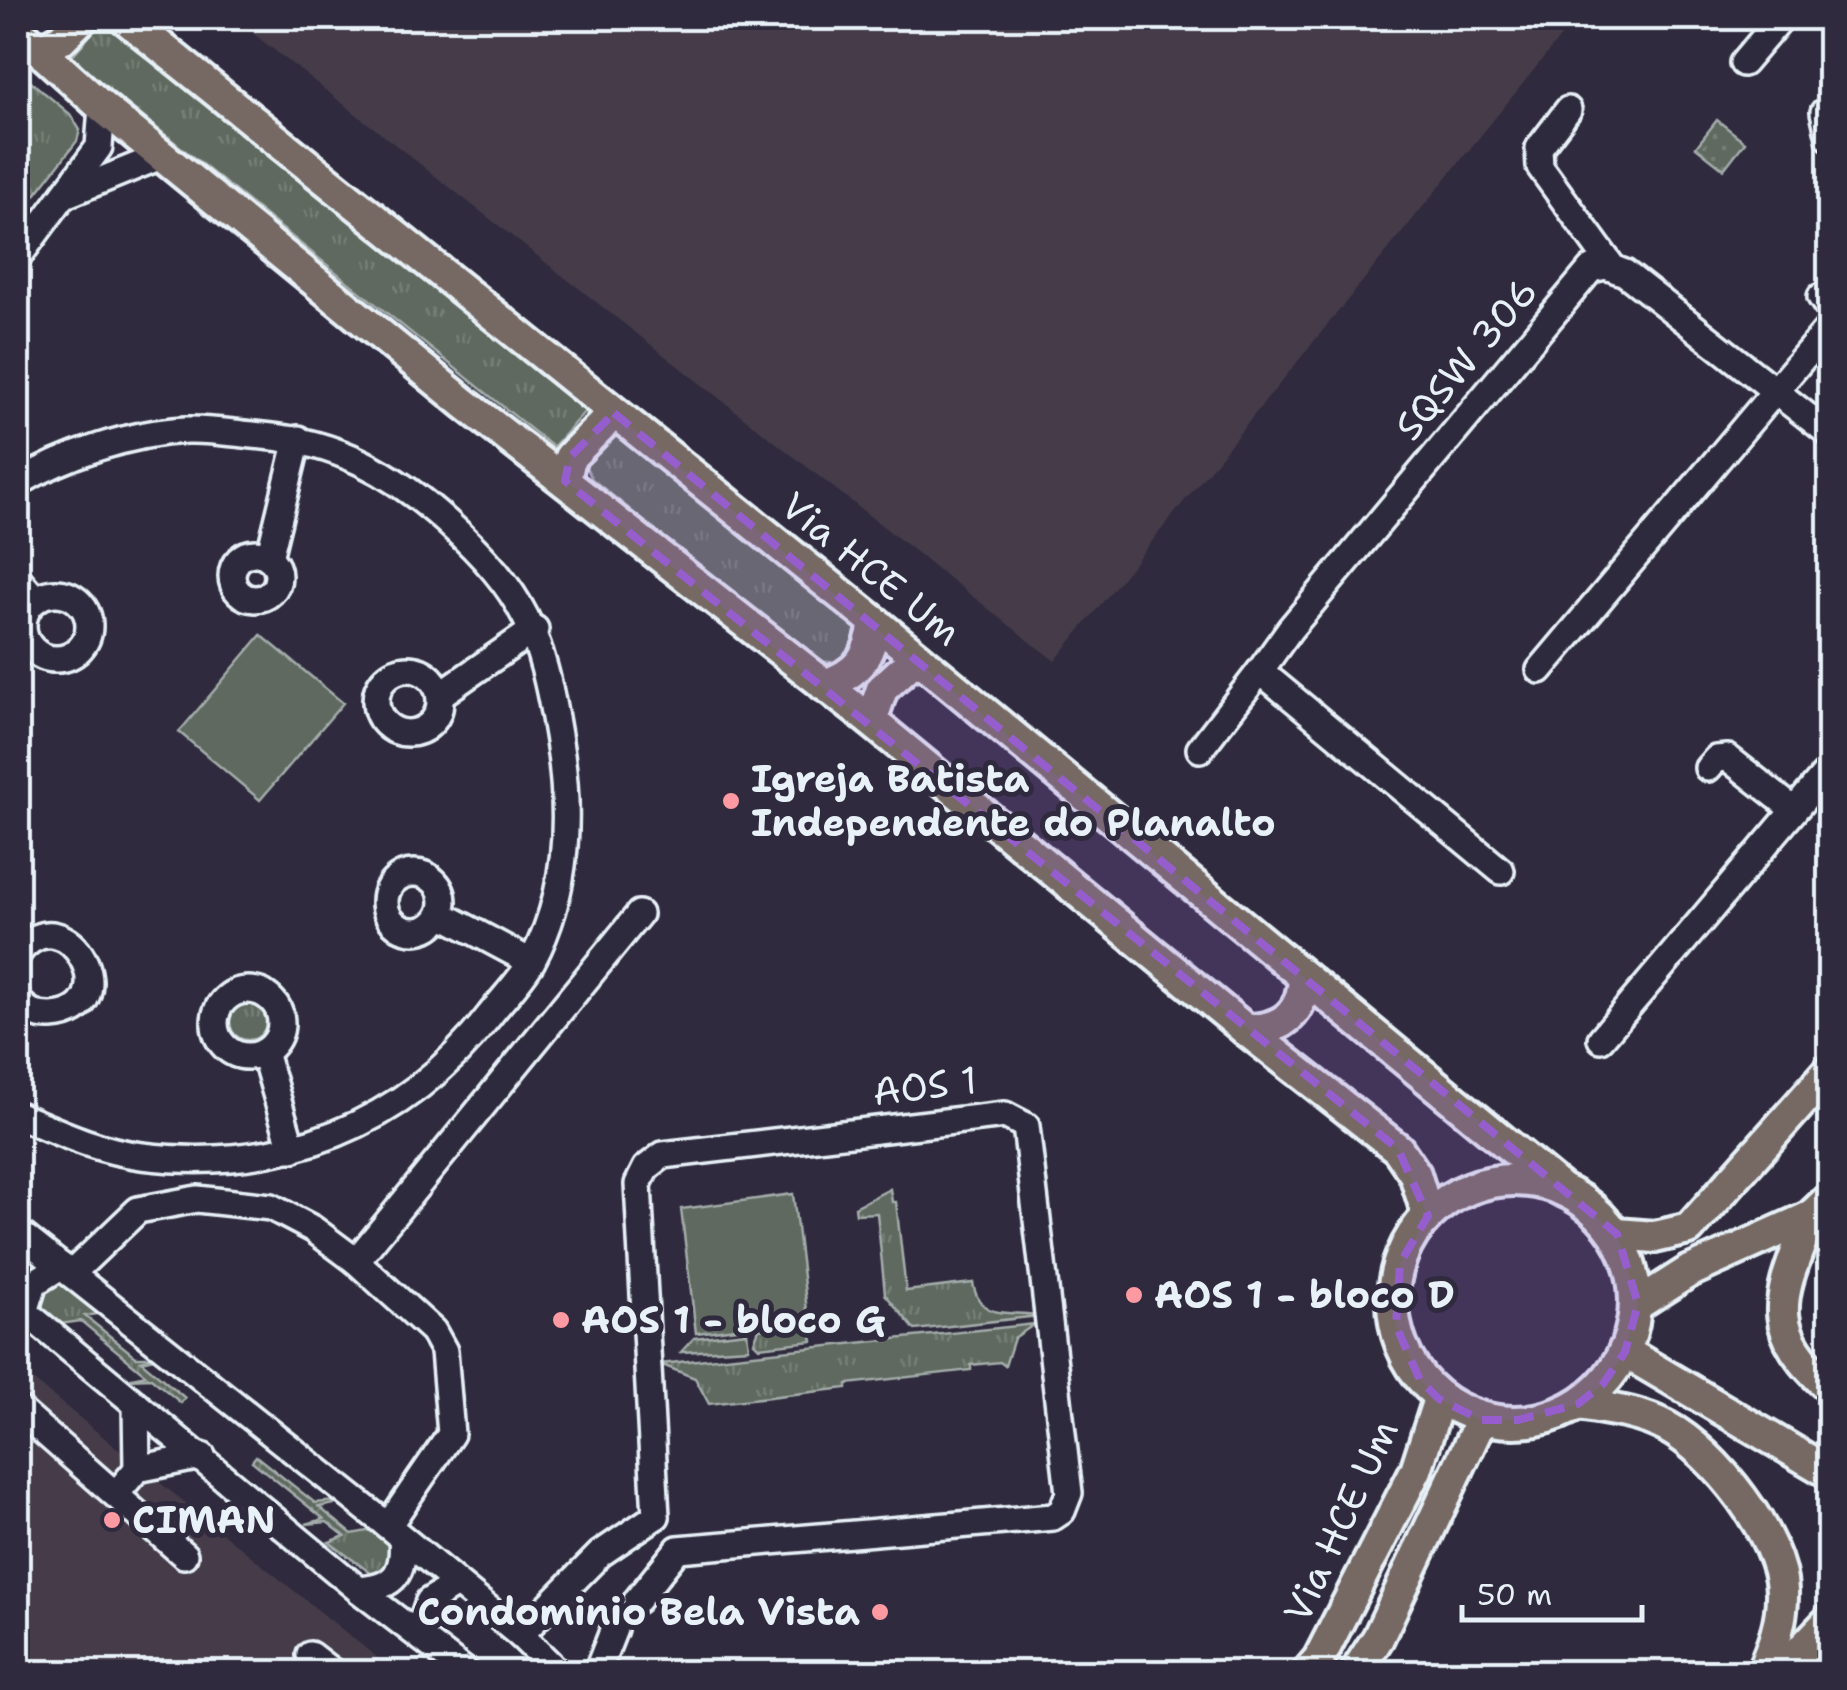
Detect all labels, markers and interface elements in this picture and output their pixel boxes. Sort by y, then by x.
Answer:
street label: SQSW 306 [1383,267,1548,450]
street label: Via HCE Um [771,480,972,657]
place label: Igreja Batista Independente do Planalto [751,753,1276,848]
marker: Igreja Batista Independente do Planalto [720,790,742,812]
street label: AOS 1 [870,1054,980,1117]
place label: AOS 1 - bloco D [1154,1269,1455,1320]
marker: AOS 1 - bloco D [1123,1284,1145,1306]
place label: AOS 1 - bloco G [581,1294,885,1345]
marker: AOS 1 - bloco G [550,1309,572,1331]
street label: Via HCE Um [1271,1411,1410,1630]
place label: CIMAN [132,1494,275,1545]
marker: CIMAN [101,1509,123,1531]
scale bar [1462,1560,1642,1622]
text: 50 m [1477,1574,1552,1615]
place label: Condominio Bela Vista [417,1586,860,1637]
marker: Condominio Bela Vista [869,1601,891,1623]

